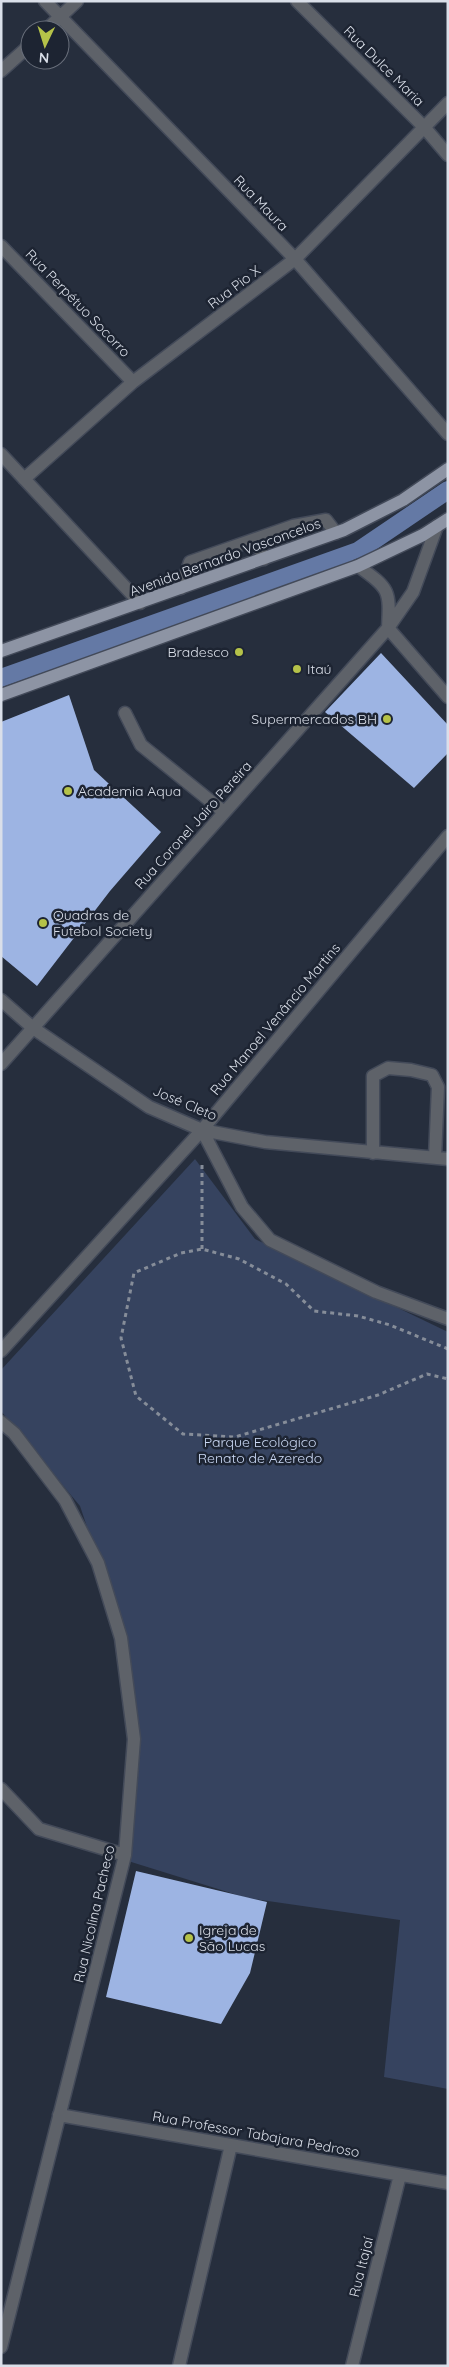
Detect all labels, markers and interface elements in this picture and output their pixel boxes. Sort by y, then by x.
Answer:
north arrow [20,20,70,70]
street label: Rua Dulce Maria [340,22,428,110]
text: N [38,49,50,67]
street label: Rua Maura [230,171,292,235]
street label: Rua Perpétuo Socorro [22,245,134,361]
street label: Rua Pio X [204,261,264,313]
street label: Avenida Bernardo Vasconcelos [127,514,323,600]
place label: Bradesco [168,643,229,661]
marker: Bradesco [233,646,245,658]
place label: Itaú [307,660,332,678]
marker: Itaú [291,663,303,675]
place label: Supermercados BH [251,710,377,728]
marker: Supermercados BH [381,713,393,725]
street label: Rua Coronel Jairo Pereira [131,757,255,893]
place label: Academia Aqua [78,782,181,800]
marker: Academia Aqua [62,785,74,797]
place label: Quadras de Futebol Society [53,906,152,940]
marker: Quadras de Futebol Society [37,917,49,929]
street label: Rua Manoel Venâncio Martins [206,939,344,1099]
street label: José Cleto [150,1081,220,1125]
park label: Parque Ecológico Renato de Azeredo [198,1433,322,1467]
street label: Rua Nicolina Pacheco [69,1843,119,1985]
place label: Igreja de São Lucas [199,1921,265,1955]
marker: Igreja de São Lucas [183,1932,195,1944]
street label: Rua Professor Tabajara Pedroso [151,2107,361,2161]
street label: Rua Itajaí [345,2235,377,2299]

